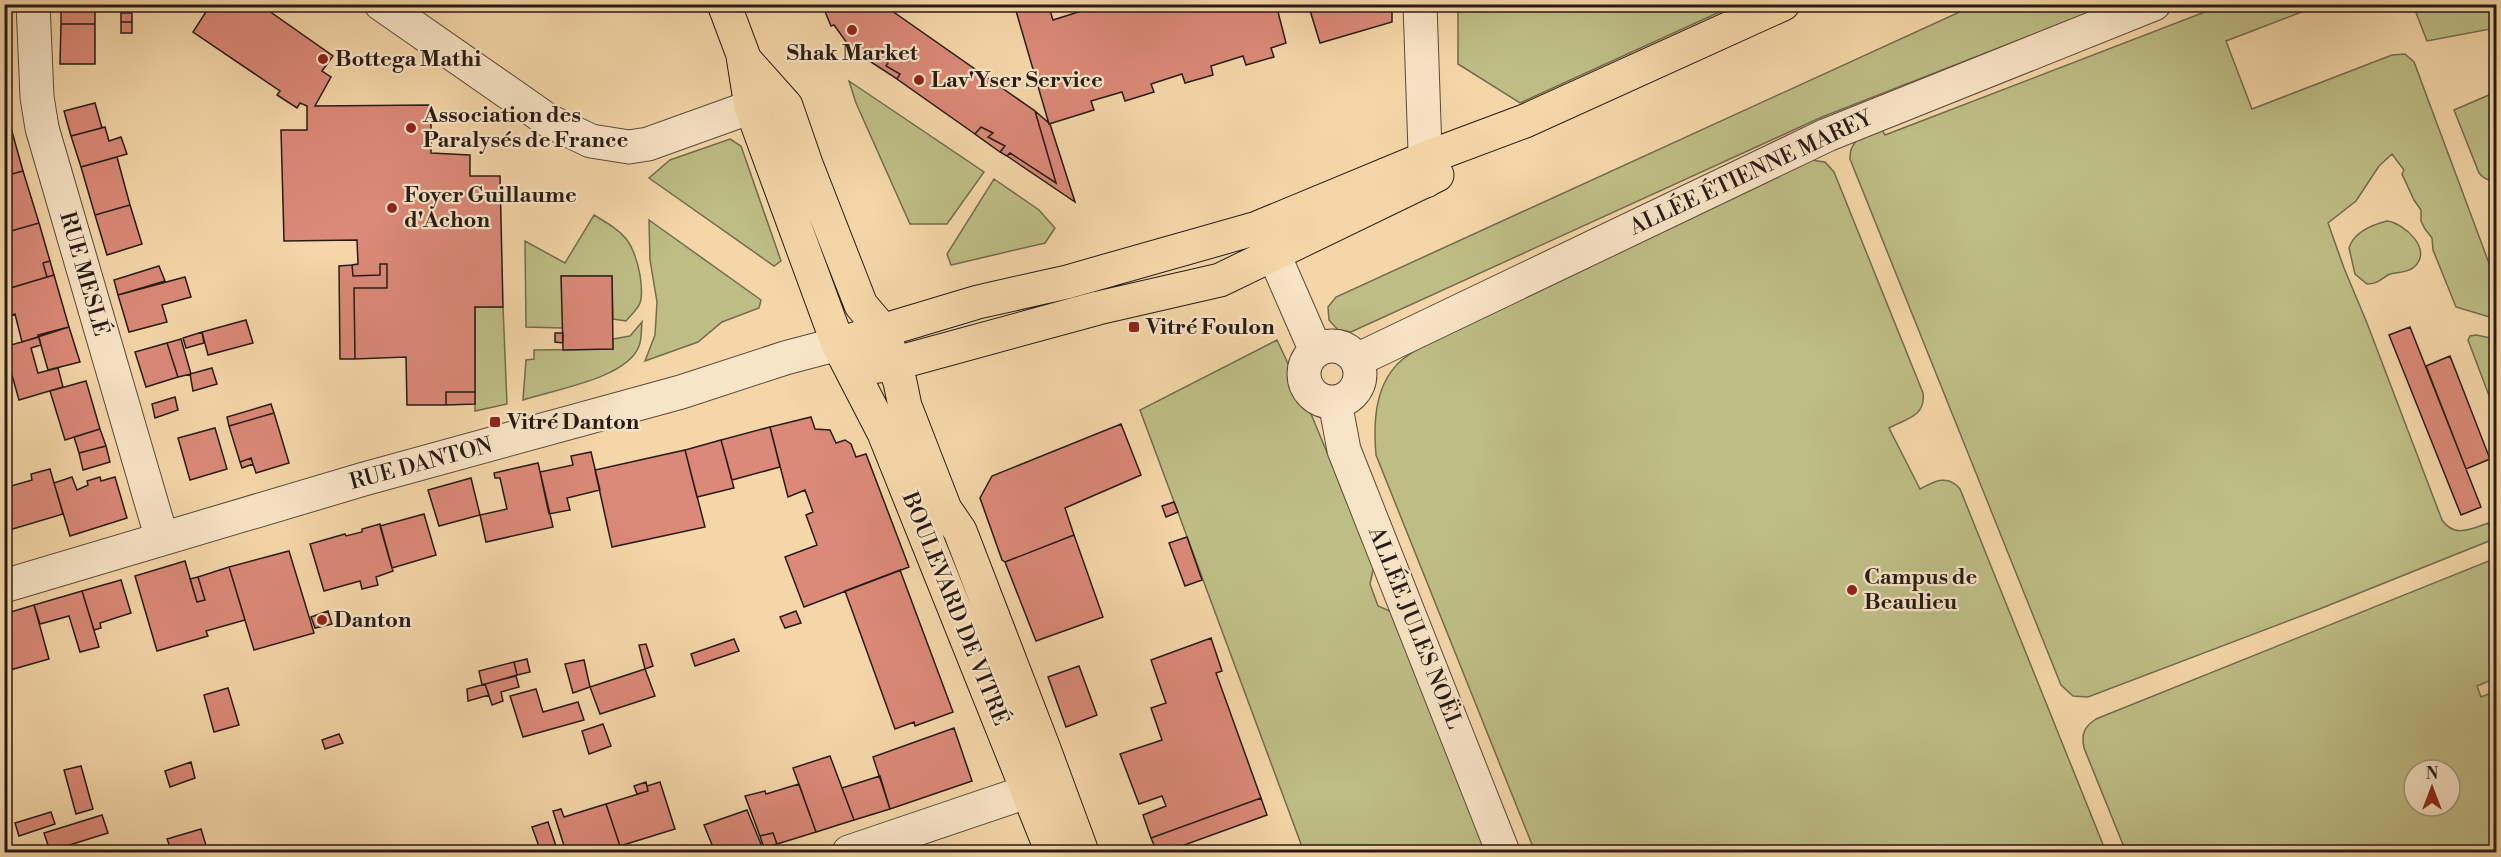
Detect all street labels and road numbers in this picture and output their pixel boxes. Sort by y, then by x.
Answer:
street label: ALLÉE ÉTIENNE MAREY [1624,103,1878,242]
street label: RUE MESLÉ [53,209,116,339]
street label: RUE DANTON [347,432,496,496]
street label: BOULEVARD DE VITRÉ [895,487,1015,730]
street label: ALLÉE JULES NOËL [1362,522,1469,733]

